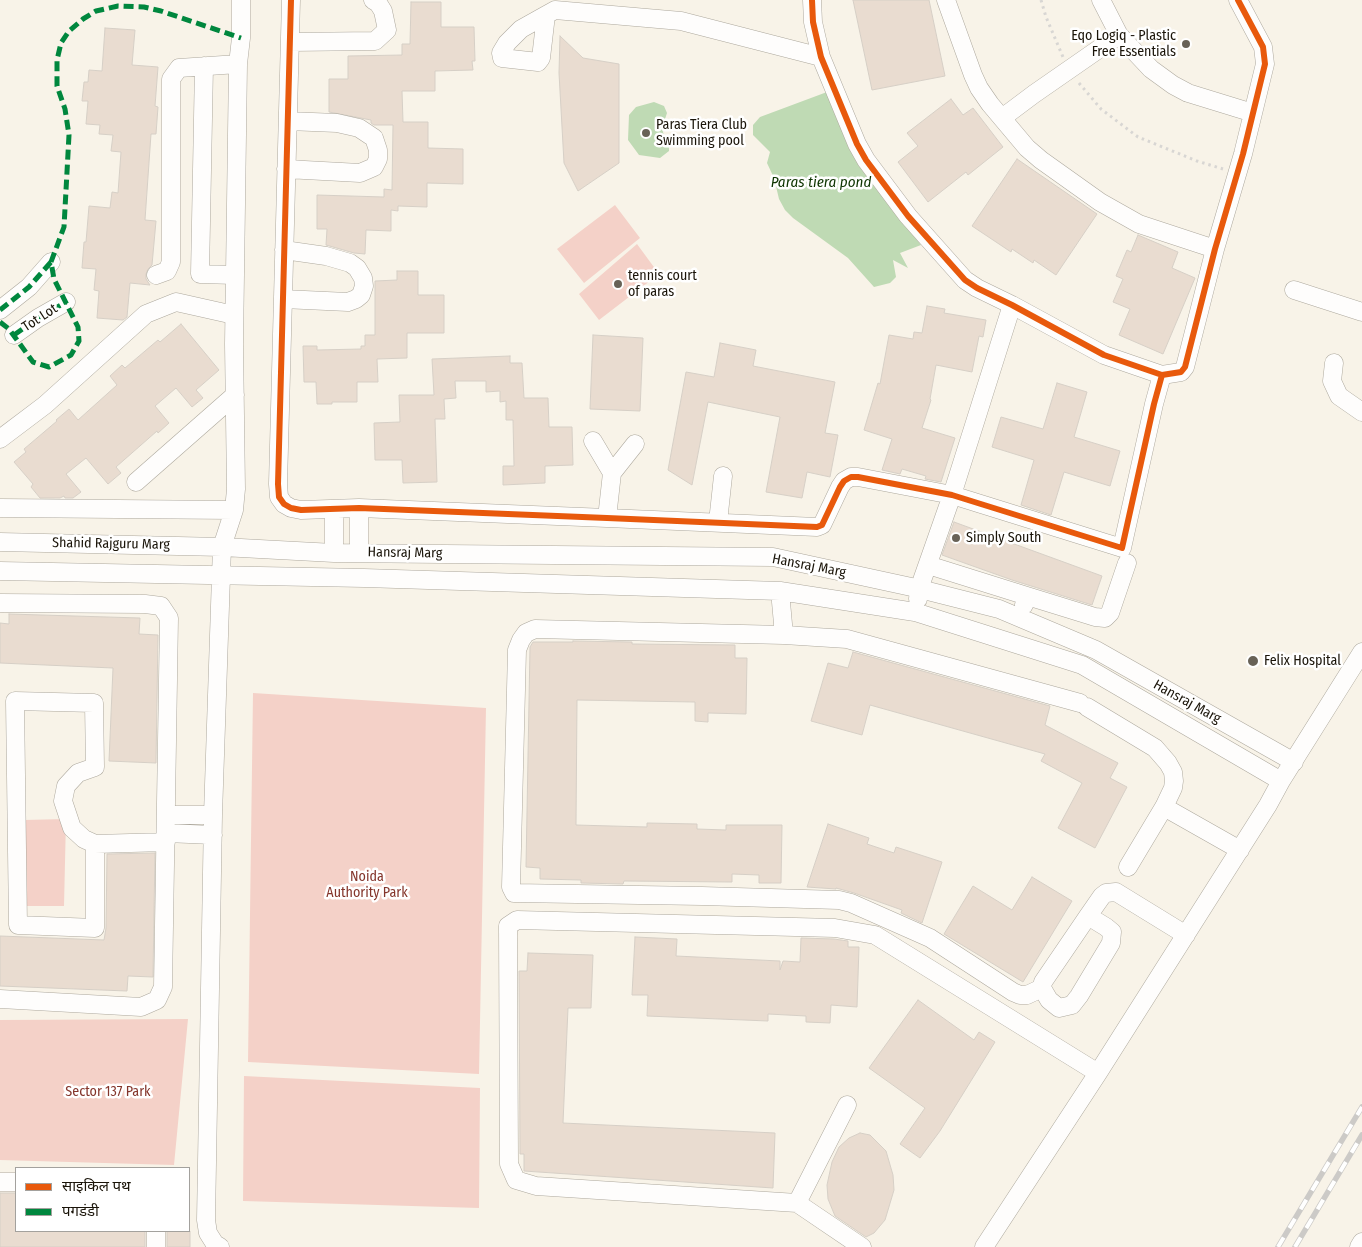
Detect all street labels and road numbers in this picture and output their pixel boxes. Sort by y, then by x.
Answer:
street label: Tot Lot [19,300,61,336]
street label: Shahid Rajguru Marg [52,535,170,553]
street label: Hansraj Marg [367,544,443,562]
street label: Hansraj Marg [771,551,847,581]
street label: Hansraj Marg [1150,677,1224,727]

